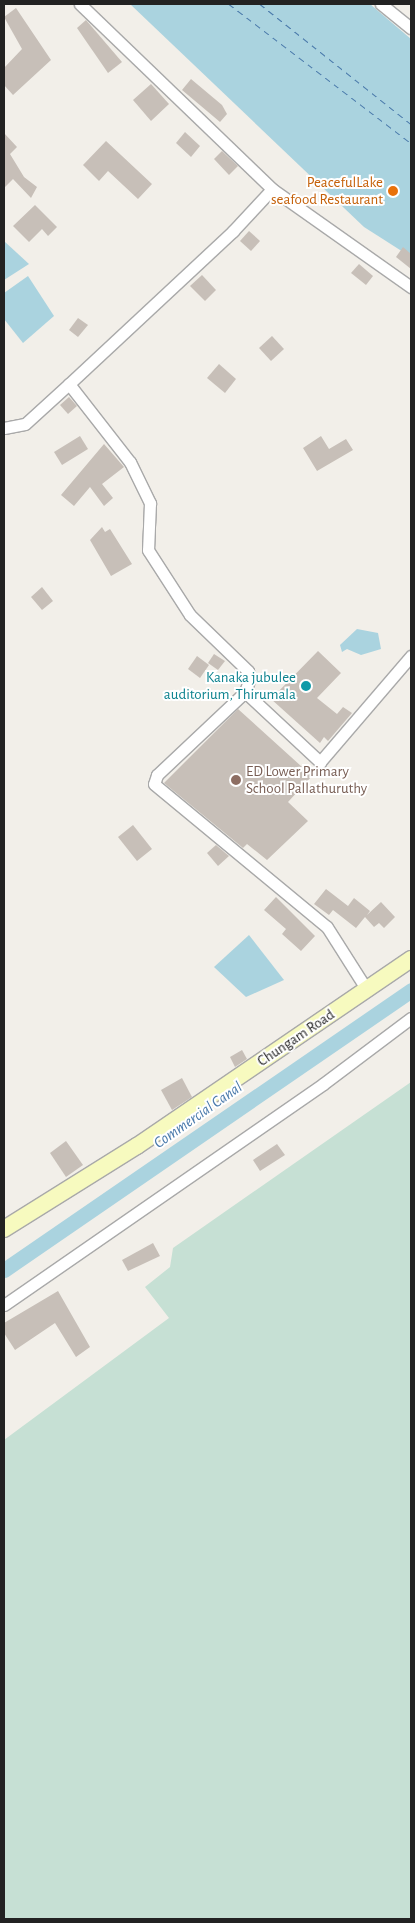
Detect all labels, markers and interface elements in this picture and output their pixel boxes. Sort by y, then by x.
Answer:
place label: PeacefulLake seafood Restaurant [271,173,383,208]
marker: PeacefulLake seafood Restaurant [387,185,399,197]
place label: Kanaka jubulee auditorium, Thirumala [164,668,296,703]
marker: Kanaka jubulee auditorium, Thirumala [300,680,312,692]
place label: ED Lower Primary School Pallathuruthy [246,762,367,797]
marker: ED Lower Primary School Pallathuruthy [230,774,242,786]
street label: Chungam Road [254,1006,338,1070]
water label: Commercial Canal [150,1077,246,1153]

